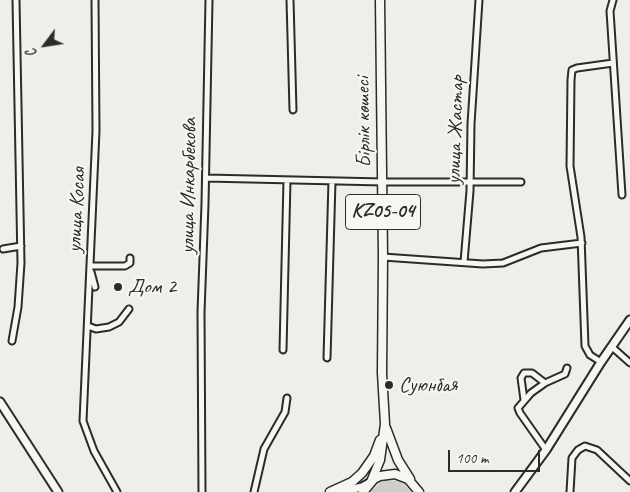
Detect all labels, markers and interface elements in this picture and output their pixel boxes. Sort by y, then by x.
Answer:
north arrow [20,20,70,70]
text: С [23,46,41,60]
street label: улица Жастар [442,75,470,185]
street label: Бірлік көшесі [351,76,377,168]
street label: улица Инкарбекова [175,118,203,254]
street label: улица Косая [62,167,92,253]
road number: KZ05-04 [346,194,420,230]
place label: Дом 2 [128,274,176,300]
marker: Дом 2 [112,281,124,293]
place label: Суюнбая [399,372,457,398]
marker: Суюнбая [383,379,395,391]
scale bar [450,440,542,472]
text: 100 m [456,449,488,468]

